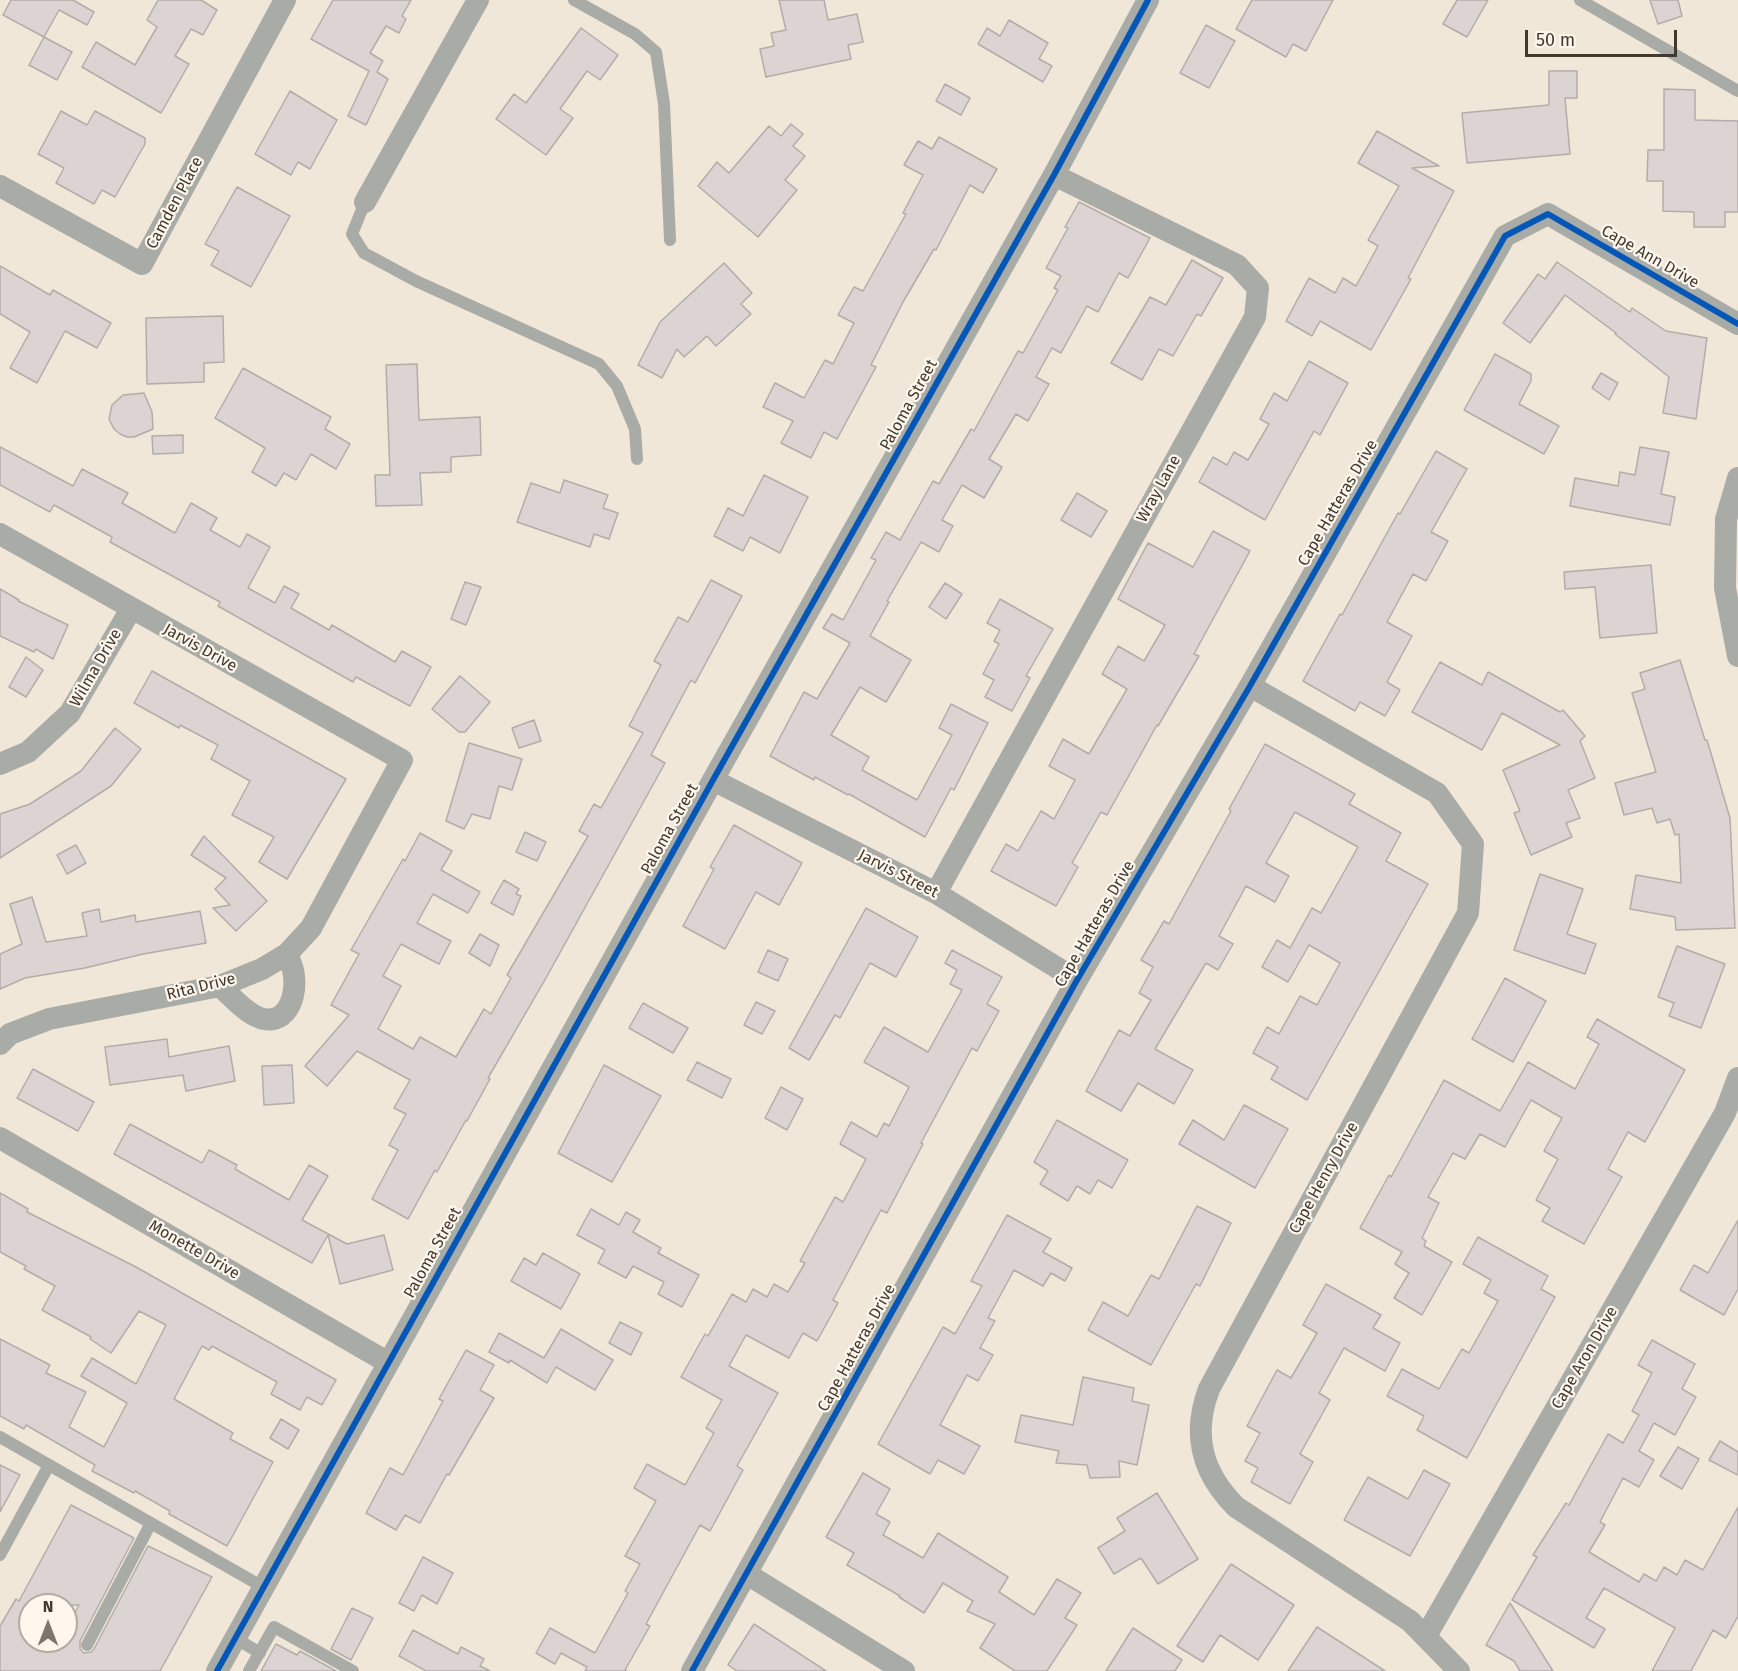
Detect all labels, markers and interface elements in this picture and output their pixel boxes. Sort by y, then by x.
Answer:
scale bar [1528,18,1680,56]
text: 50 m [1536,29,1575,51]
street label: Camden Place [143,154,207,252]
street label: Cape Ann Drive [1598,221,1702,293]
street label: Paloma Street [876,356,942,454]
street label: Cape Hatteras Drive [1294,436,1382,570]
street label: Wray Lane [1133,452,1185,526]
street label: Jarvis Drive [160,620,240,676]
street label: Wilma Drive [66,626,126,710]
street label: Paloma Street [637,780,703,878]
street label: Jarvis Street [855,846,941,902]
street label: Cape Hatteras Drive [1051,857,1139,991]
street label: Rita Drive [165,969,237,1005]
street label: Cape Henry Drive [1285,1119,1363,1237]
street label: Paloma Street [400,1204,466,1302]
street label: Monette Drive [145,1216,243,1284]
street label: Cape Hatteras Drive [814,1281,900,1415]
street label: Cape Aron Drive [1548,1303,1622,1413]
north arrow [18,1593,78,1653]
text: N [43,1597,53,1616]

